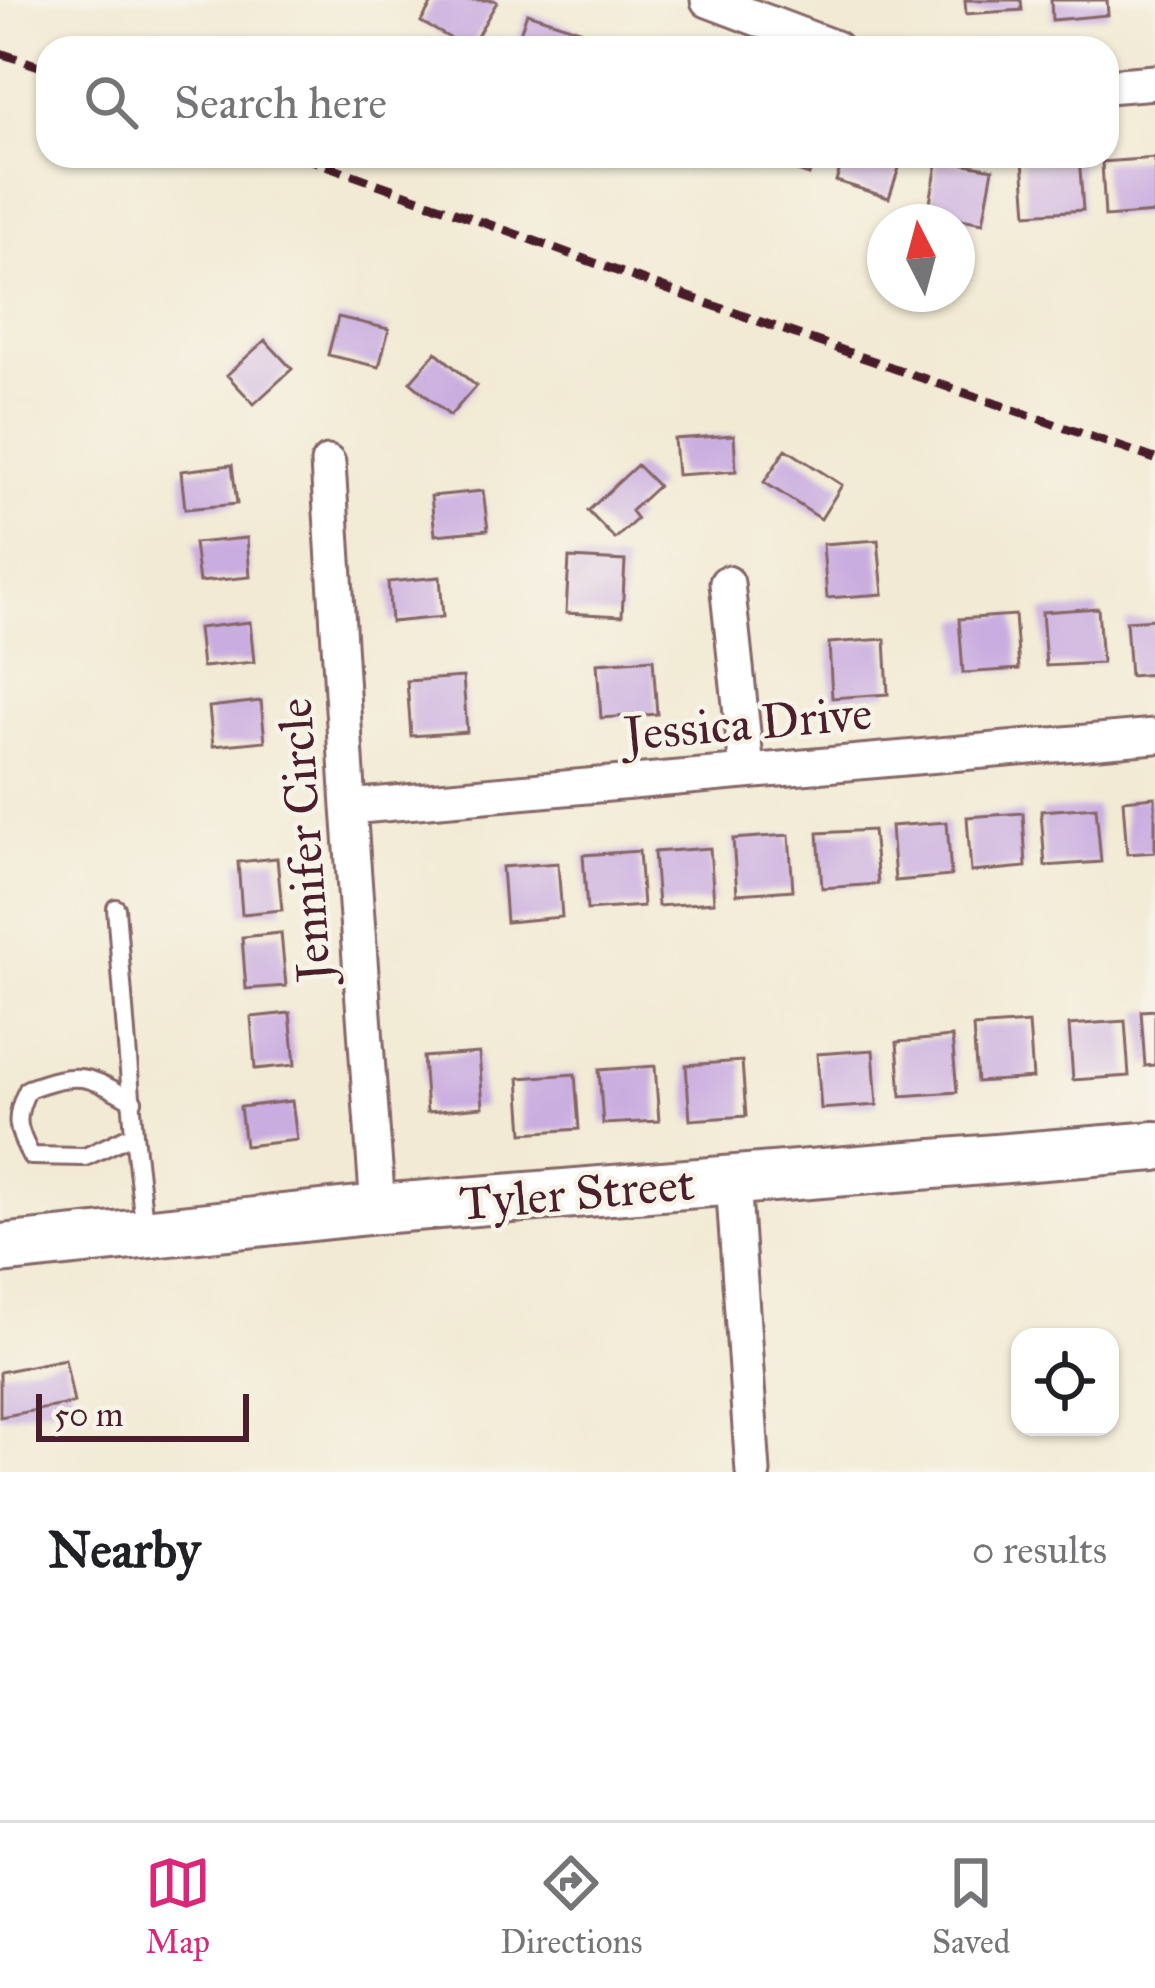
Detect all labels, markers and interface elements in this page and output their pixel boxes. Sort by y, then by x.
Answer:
search box [36,36,1119,168]
icon: search [78,69,144,135]
text: Search here [174,75,387,130]
north arrow [867,204,975,312]
street label: Jessica Drive [617,683,874,764]
street label: Jennifer Circle [265,696,344,989]
street label: Tyler Street [457,1153,697,1233]
map controls [1011,1328,1119,1436]
button: locate [1011,1328,1119,1436]
scale bar [36,1388,249,1441]
text: 50 m [54,1395,123,1435]
text: Nearby [48,1519,200,1581]
text: 0 results [972,1526,1107,1574]
tab: Map [145,1850,211,1962]
tab: Directions [500,1850,642,1962]
tab: Saved [932,1850,1010,1962]

